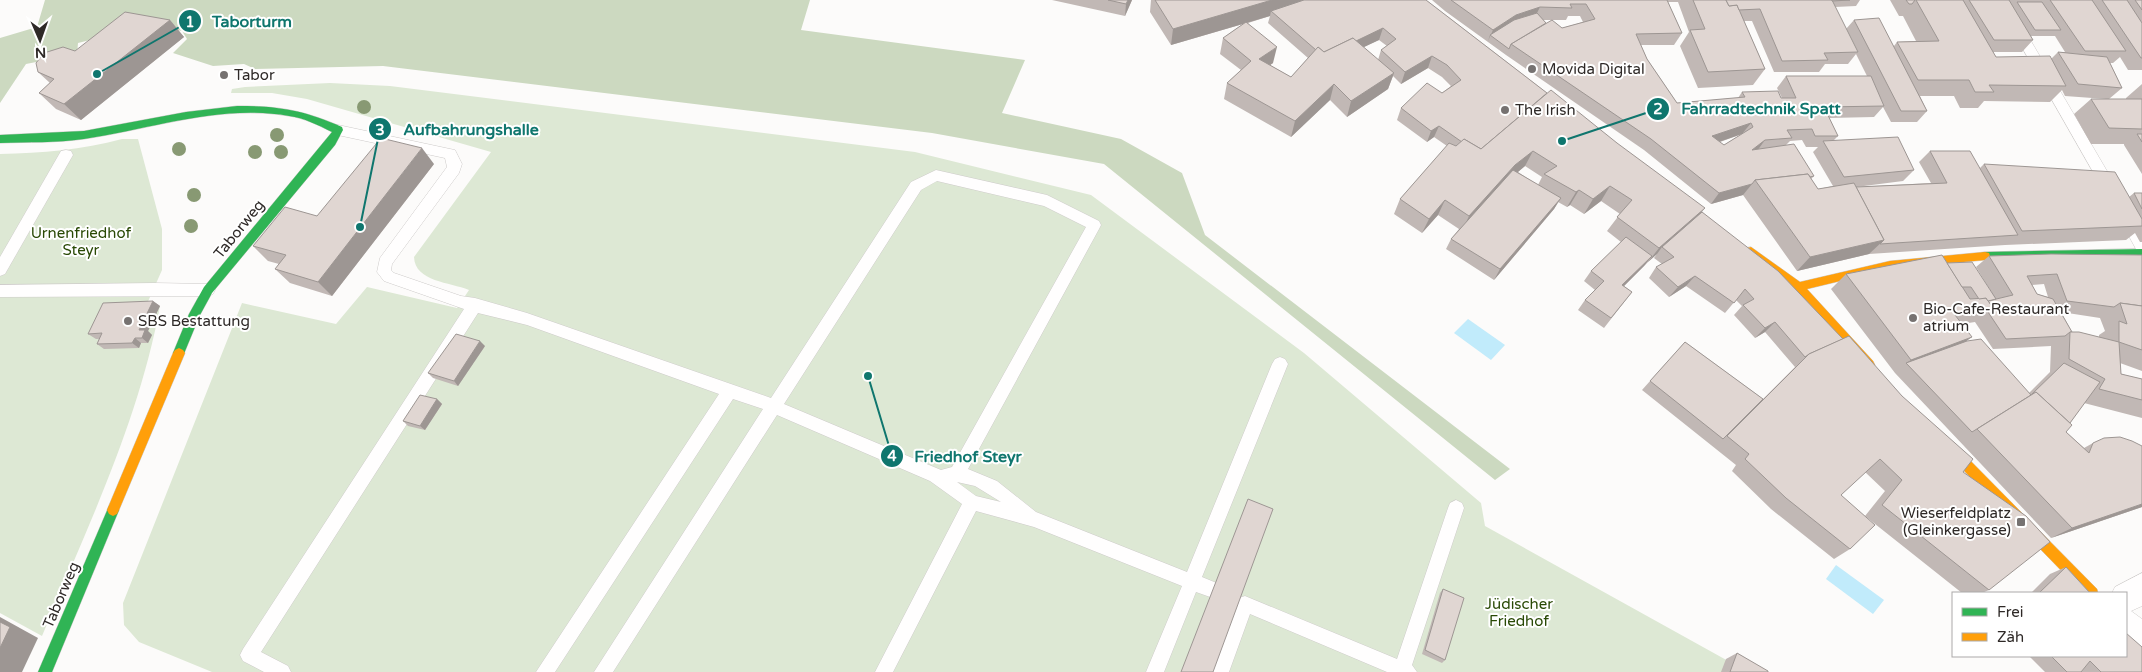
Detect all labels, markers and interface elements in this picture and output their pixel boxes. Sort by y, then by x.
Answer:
callout: Taborturm [177,6,302,37]
text: Taborturm [211,12,292,32]
text: 1 [185,13,195,31]
north arrow [15,15,65,65]
text: N [35,44,46,61]
place label: Movida Digital [1542,60,1645,78]
marker: Movida Digital [1526,63,1538,75]
place label: Tabor [234,66,275,84]
marker: Tabor [218,69,230,81]
callout: Fahrradtechnik Spatt [1646,93,1850,124]
text: Fahrradtechnik Spatt [1681,99,1842,119]
text: 2 [1653,100,1663,118]
place label: The Irish [1515,101,1576,119]
marker: The Irish [1499,104,1511,116]
callout: Aufbahrungshalle [368,114,548,145]
text: Aufbahrungshalle [403,120,539,140]
text: 3 [375,121,385,139]
street label: Taborweg [210,196,268,262]
park label: Urnenfriedhof Steyr [31,224,132,259]
place label: Bio-Cafe-Restaurant atrium [1923,300,2069,335]
place label: SBS Bestattung [138,312,250,330]
marker: Bio-Cafe-Restaurant atrium [1907,312,1919,324]
marker: SBS Bestattung [122,315,134,327]
callout: Friedhof Steyr [879,441,1032,472]
text: 4 [887,447,897,465]
text: Friedhof Steyr [914,447,1023,467]
place label: Wieserfeldplatz (Gleinkergasse) [1901,504,2011,539]
marker: Wieserfeldplatz (Gleinkergasse) [2015,516,2027,528]
street label: Taborweg [39,559,83,631]
legend [1952,592,2127,657]
park label: Jüdischer Friedhof [1485,595,1553,630]
text: Frei [1997,603,2023,621]
text: Zäh [1997,628,2024,646]

